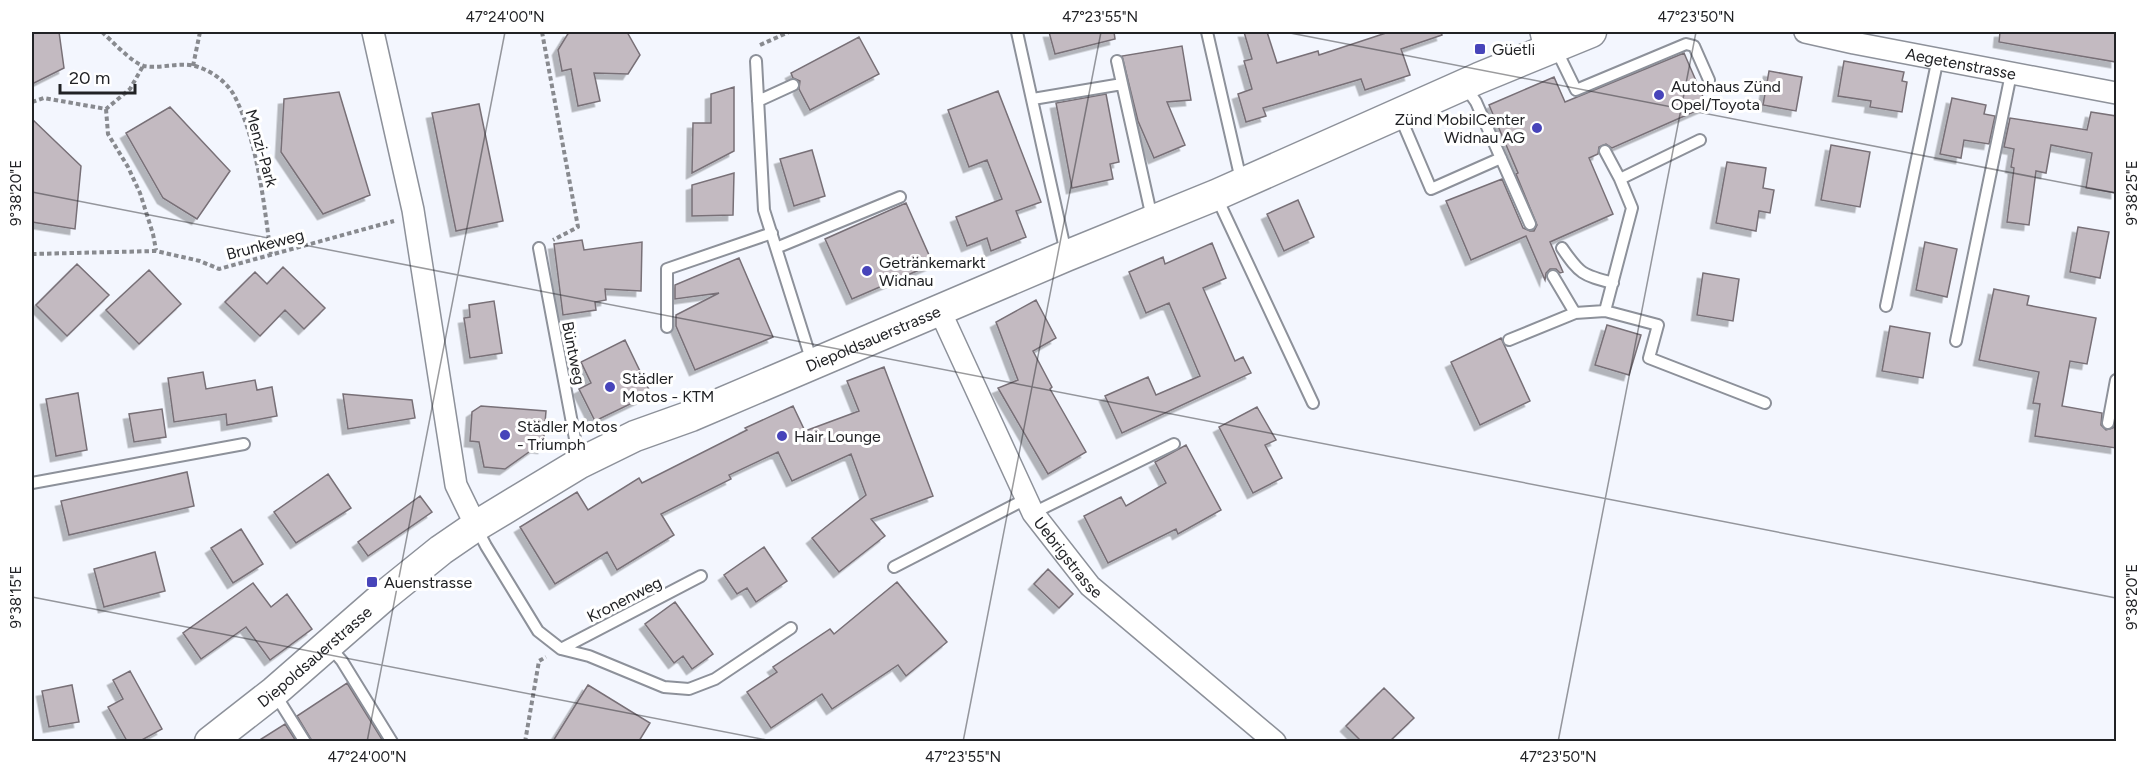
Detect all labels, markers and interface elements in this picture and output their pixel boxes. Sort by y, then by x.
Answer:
text: 47°24'00"N [465,8,545,26]
text: 47°23'55"N [1062,8,1138,26]
text: 47°23'50"N [1657,8,1735,26]
place label: Güetli [1492,40,1535,59]
marker: Güetli [1473,42,1487,56]
street label: Aegetenstrasse [1904,44,2018,84]
scale bar [60,57,135,95]
text: 20 m [69,67,110,89]
place label: Autohaus Zünd Opel/Toyota [1671,77,1781,114]
marker: Autohaus Zünd Opel/Toyota [1652,88,1666,102]
street label: Menzi-Park [241,107,282,189]
place label: Zünd MobilCenter Widnau AG [1395,110,1526,147]
marker: Zünd MobilCenter Widnau AG [1530,121,1544,135]
text: 9°38'20"E [7,160,25,226]
text: 9°38'25"E [2123,160,2141,226]
street label: Brunkeweg [224,225,306,264]
place label: Getränkemarkt Widnau [879,253,986,290]
marker: Getränkemarkt Widnau [860,264,874,278]
street label: Diepoldsauerstrasse [803,302,944,376]
street label: Büntweg [558,320,589,386]
place label: Städler Motos - KTM [622,369,714,406]
marker: Städler Motos - KTM [603,380,617,394]
place label: Städler Motos - Triumph [517,417,618,454]
place label: Hair Lounge [794,427,881,446]
marker: Städler Motos - Triumph [498,428,512,442]
marker: Hair Lounge [775,429,789,443]
street label: Uebrigstrasse [1030,513,1106,602]
text: 9°38'20"E [2123,564,2141,630]
text: 9°38'15"E [7,566,25,628]
place label: Auenstrasse [384,573,472,592]
street label: Kronenweg [584,573,665,626]
marker: Auenstrasse [365,575,379,589]
street label: Diepoldsauerstrasse [254,602,376,711]
text: 47°24'00"N [327,748,407,766]
text: 47°23'55"N [925,748,1001,766]
text: 47°23'50"N [1519,748,1597,766]

